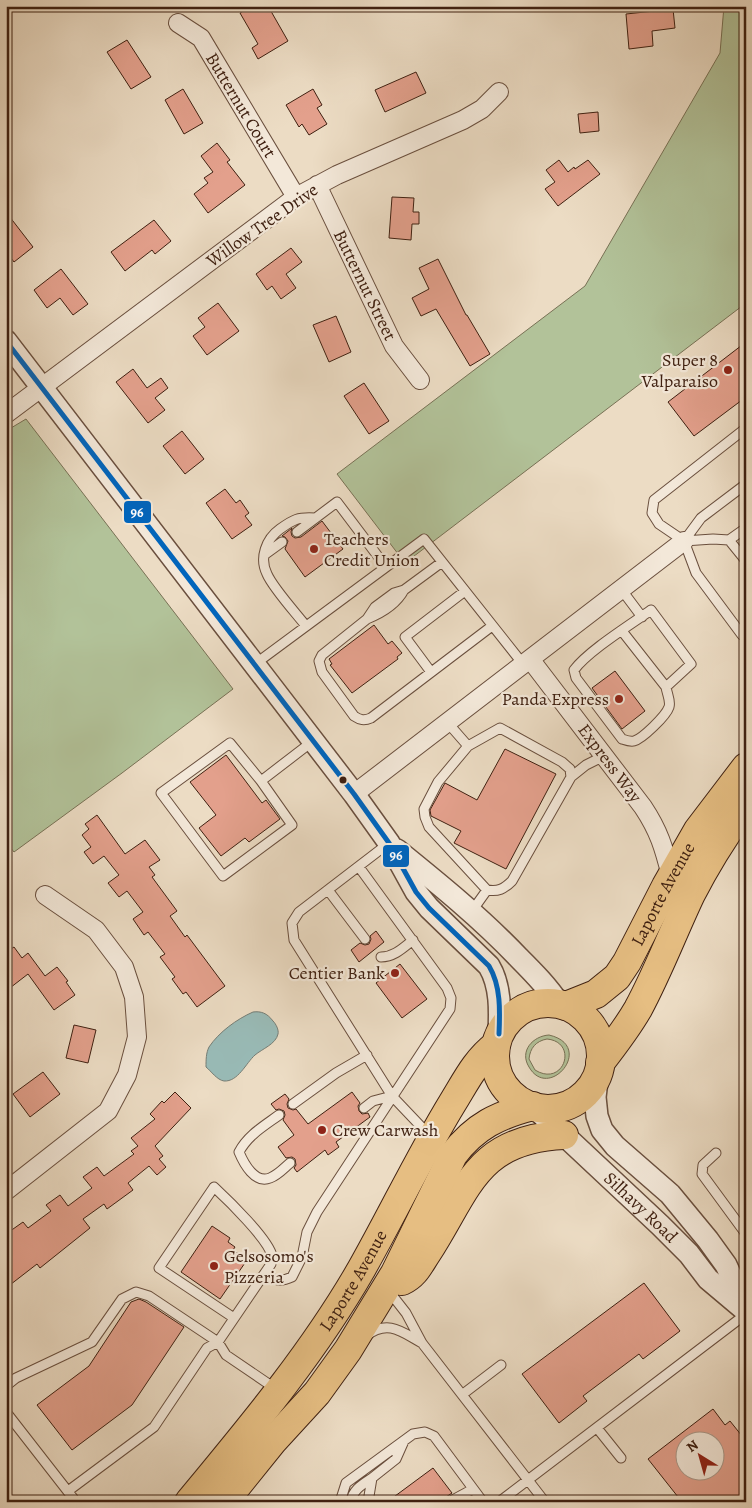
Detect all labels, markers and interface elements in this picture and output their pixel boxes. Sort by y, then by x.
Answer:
street label: Butternut Court [200,48,282,162]
street label: Willow Tree Drive [201,178,323,273]
street label: Butternut Street [328,225,402,345]
place label: Super 8 Valparaiso [640,348,718,393]
marker: Super 8 Valparaiso [722,364,734,376]
line badge: 96 [123,500,152,524]
text: 96 [130,503,144,522]
place label: Teachers Credit Union [324,527,420,572]
marker: Teachers Credit Union [308,543,320,555]
place label: Panda Express [502,687,609,711]
marker: Panda Express [613,693,625,705]
street label: Express Way [572,719,648,808]
unlabelled marker [338,775,348,785]
street label: Laporte Avenue [625,838,700,950]
line badge: 96 [382,844,410,868]
text: 96 [389,846,403,865]
place label: Centier Bank [289,961,385,985]
marker: Centier Bank [389,967,401,979]
place label: Crew Carwash [332,1118,439,1142]
marker: Crew Carwash [316,1124,328,1136]
street label: Silhavy Road [599,1166,683,1248]
street label: Laporte Avenue [314,1226,393,1336]
place label: Gelsosomo's Pizzeria [224,1244,314,1289]
marker: Gelsosomo's Pizzeria [208,1260,220,1272]
north arrow [674,1430,724,1480]
text: N [683,1435,702,1457]

